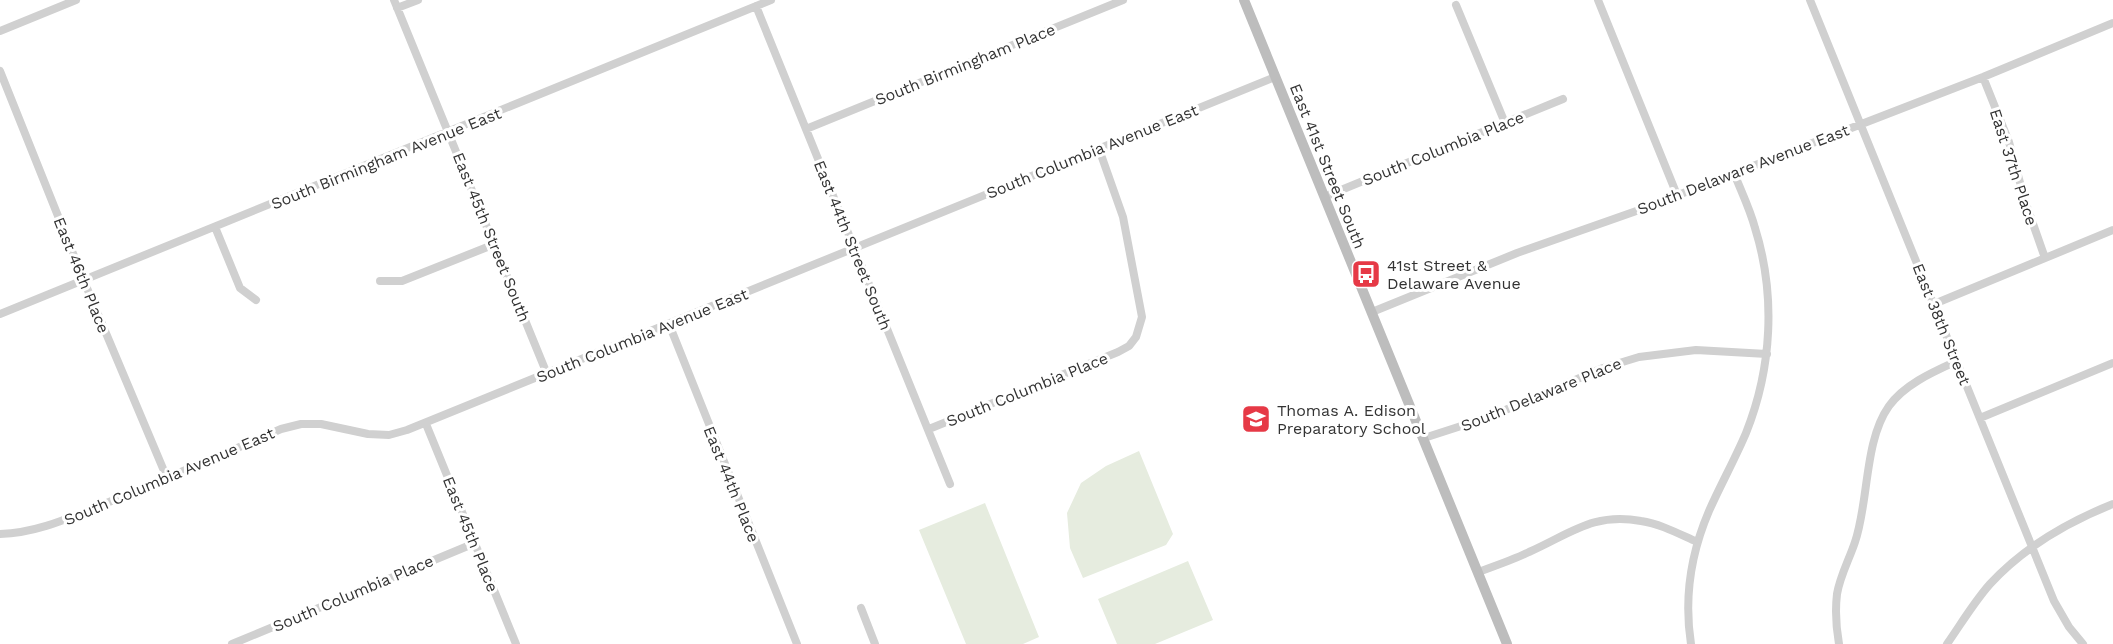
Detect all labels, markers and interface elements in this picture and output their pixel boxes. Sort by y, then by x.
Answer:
street label: South Birmingham Place [872,20,1058,109]
street label: East 41st Street South [1286,81,1369,251]
street label: South Columbia Avenue East [984,100,1201,203]
street label: South Birmingham Avenue East [268,103,504,213]
street label: East 37th Place [1986,106,2041,228]
street label: South Columbia Place [1360,107,1527,190]
street label: South Delaware Avenue East [1635,120,1852,219]
street label: East 45th Street South [449,150,534,325]
street label: East 44th Street South [810,158,895,333]
street label: East 46th Place [50,214,113,336]
place label: 41st Street & Delaware Avenue [1387,256,1521,293]
bus stop icon: 41st Street & Delaware Avenue [1350,258,1382,290]
street label: East 38th Street [1909,261,1975,388]
street label: South Columbia Avenue East [534,284,751,387]
street label: South Columbia Place [944,348,1111,431]
street label: South Delaware Place [1458,354,1624,435]
place label: Thomas A. Edison Preparatory School [1277,401,1426,438]
school or university icon: Thomas A. Edison Preparatory School [1240,403,1272,435]
street label: South Columbia Avenue East [61,423,277,529]
street label: East 44th Place [700,423,763,545]
street label: East 45th Place [439,474,502,595]
street label: South Columbia Place [270,551,436,636]

